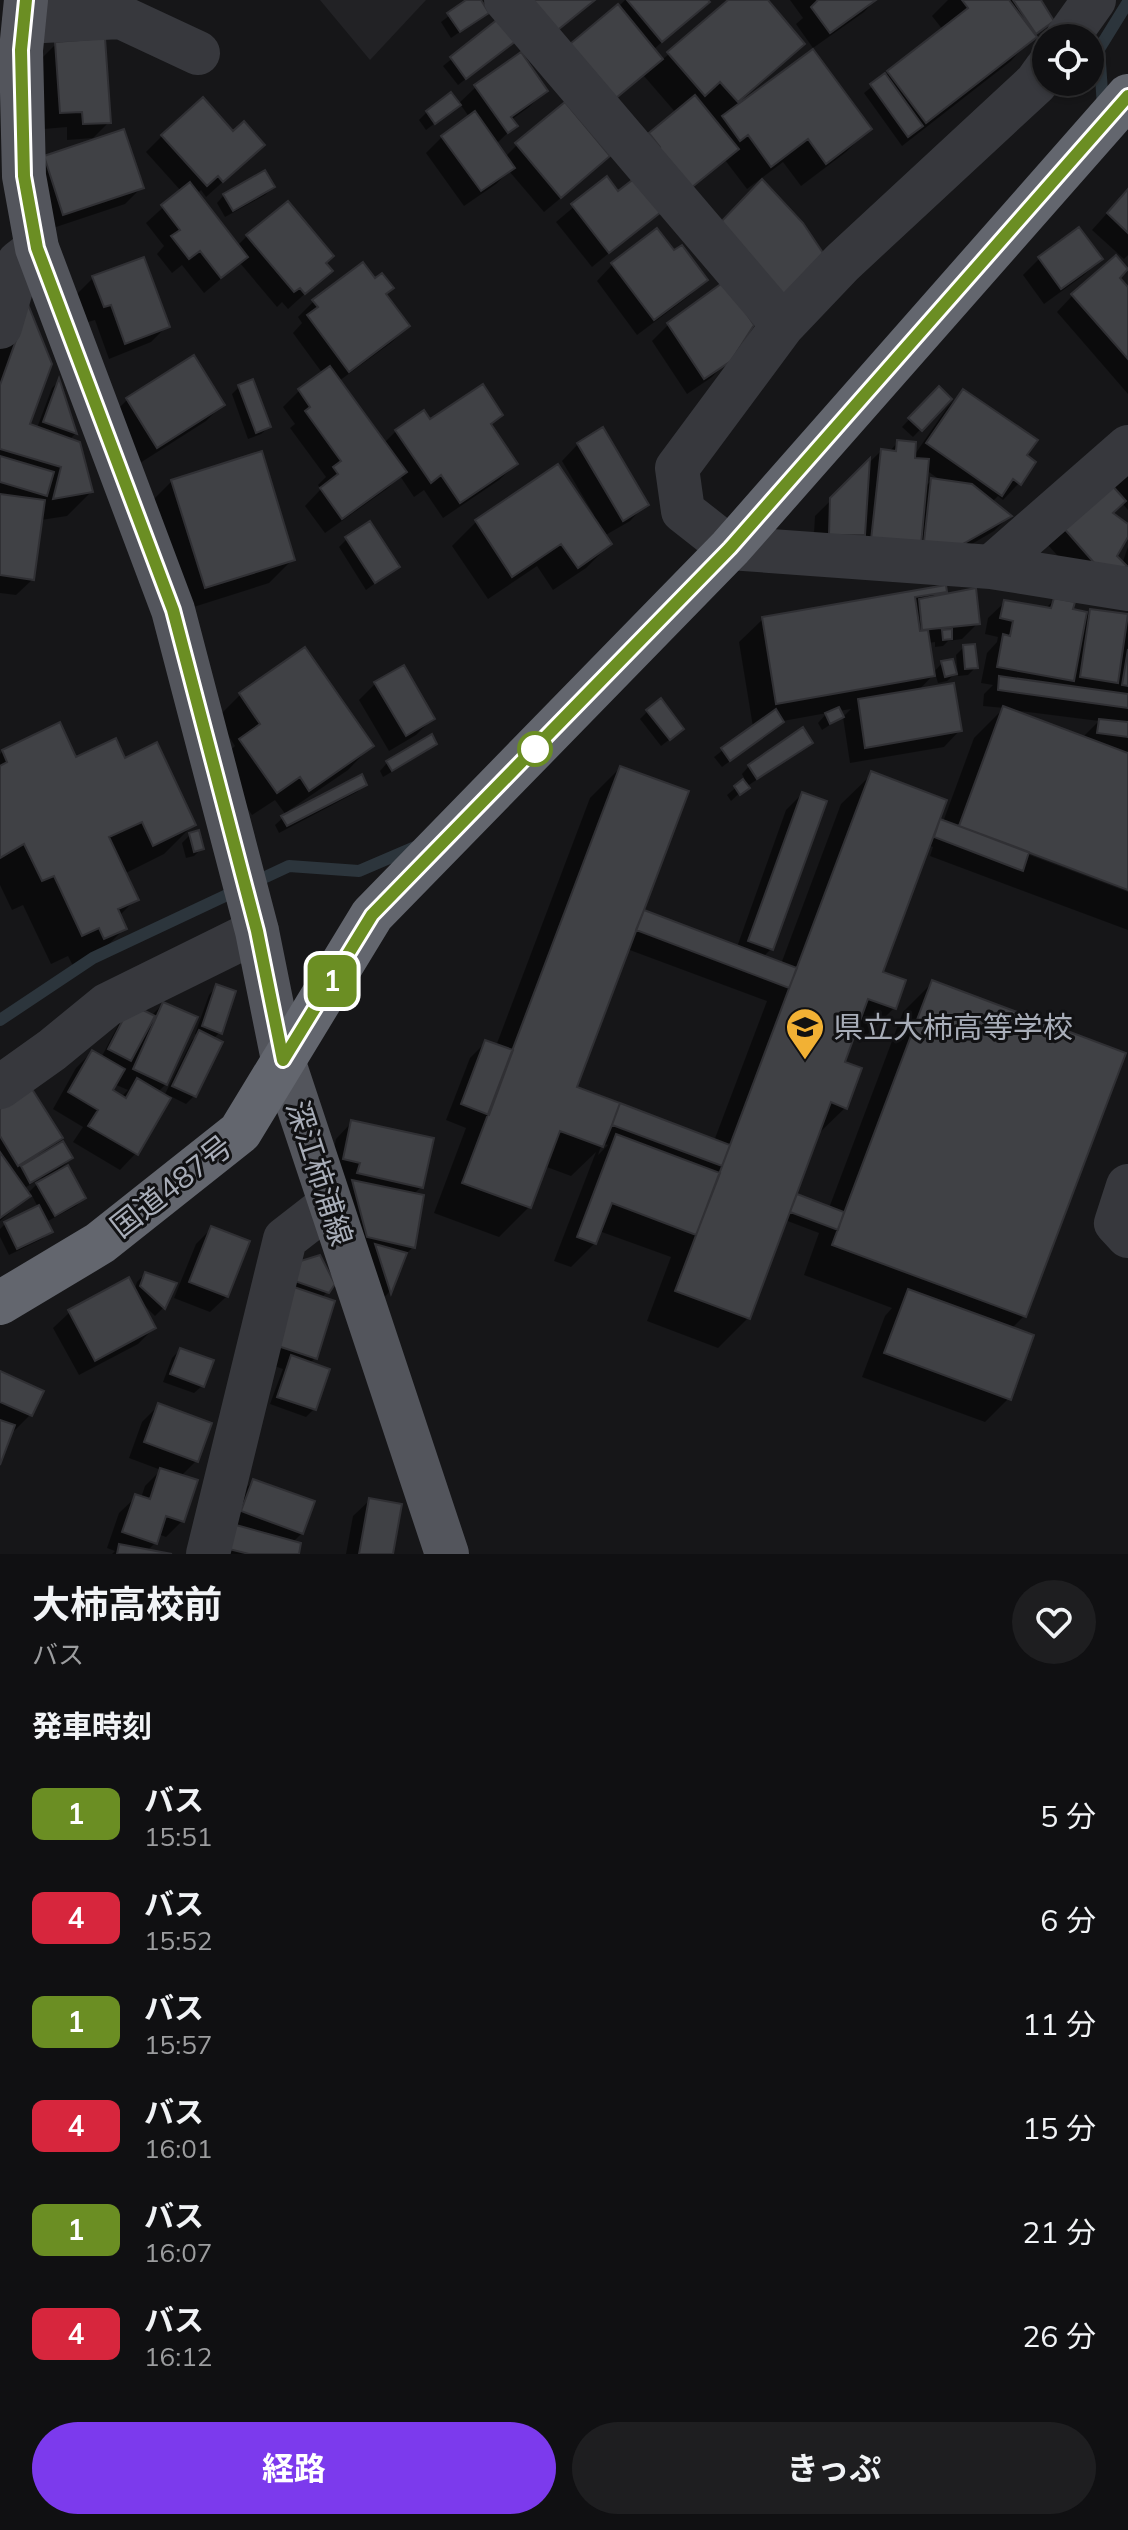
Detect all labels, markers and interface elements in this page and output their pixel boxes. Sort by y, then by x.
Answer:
map controls [1032,24,1104,96]
button: locate [1032,24,1104,96]
unlabelled marker [518,732,552,766]
line badge: 1 [306,955,358,1007]
text: 1 [324,963,340,998]
school or university icon: 県立大柿高等学校 [784,1006,826,1061]
place label: 県立大柿高等学校 [833,1008,1073,1046]
street label: 深江柿浦線 [279,1096,361,1250]
street label: 国道487号 [103,1127,239,1245]
text: 大柿高校前 [32,1580,222,1628]
button: heart [1012,1580,1096,1664]
text: バス [32,1638,84,1671]
text: 発車時刻 [32,1707,152,1745]
text: バス [144,1781,204,1819]
text: 1 [68,1796,84,1831]
text: 5 分 [1040,1797,1096,1835]
text: 15:51 [144,1820,212,1853]
text: バス [144,1885,204,1923]
text: 4 [68,1900,84,1935]
text: 6 分 [1040,1901,1096,1939]
text: 15:52 [144,1924,212,1957]
text: バス [144,1989,204,2027]
text: 1 [68,2004,84,2039]
text: 11 分 [1022,2005,1096,2043]
text: 15:57 [144,2028,212,2061]
text: バス [144,2093,204,2131]
text: 4 [68,2108,84,2143]
text: 15 分 [1022,2109,1096,2147]
text: 16:01 [144,2132,212,2165]
text: バス [144,2197,204,2235]
text: 1 [68,2212,84,2247]
text: 21 分 [1022,2213,1096,2251]
text: 16:07 [144,2236,212,2269]
text: バス [144,2301,204,2339]
text: 4 [68,2316,84,2351]
text: 26 分 [1022,2317,1096,2355]
text: 16:12 [144,2340,212,2373]
button: 経路 [32,2422,556,2514]
button: きっぷ [572,2422,1096,2514]

